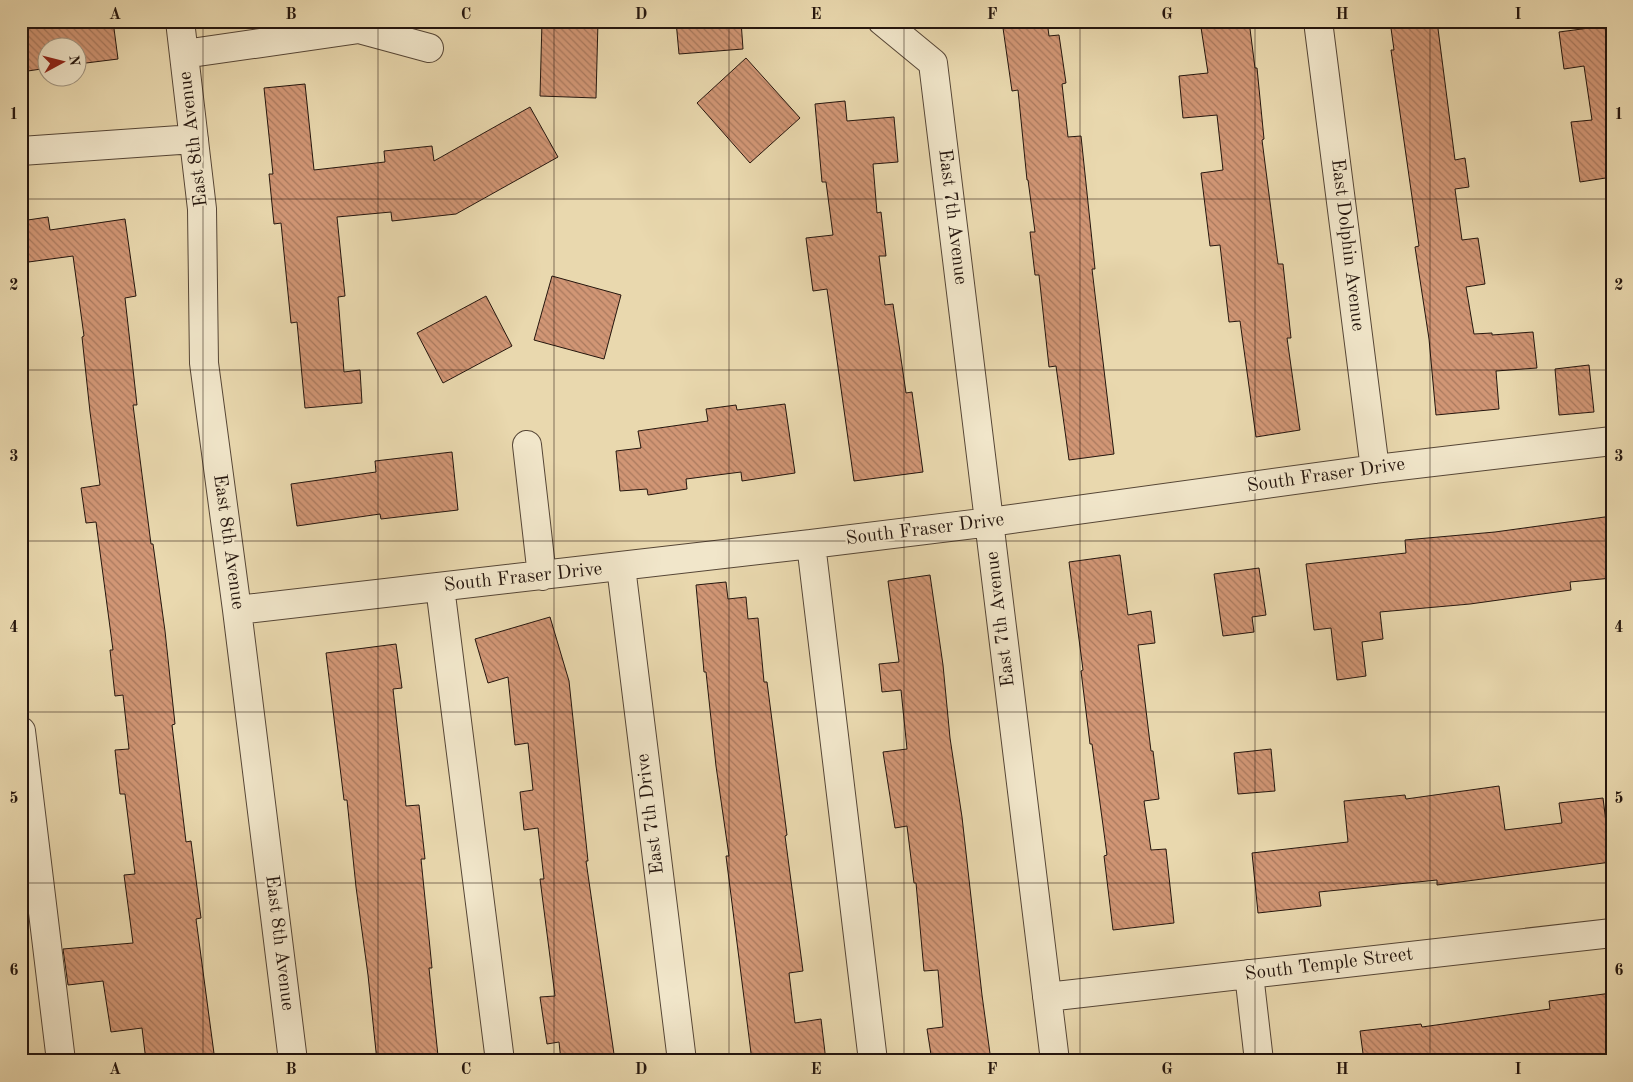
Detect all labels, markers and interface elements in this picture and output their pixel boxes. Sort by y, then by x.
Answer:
text: A [109,7,121,23]
text: B [285,7,297,23]
text: C [461,7,471,23]
text: D [635,7,647,23]
text: E [810,7,822,23]
text: F [987,7,998,23]
text: G [1161,7,1173,23]
text: H [1335,7,1349,23]
text: I [1514,7,1522,23]
north arrow [38,38,88,88]
text: N [66,54,82,67]
street label: East 8th Avenue [176,70,212,208]
text: 1 [9,107,19,123]
text: 1 [1614,107,1624,123]
street label: East 7th Avenue [934,148,970,286]
street label: East Dolphin Avenue [1327,158,1367,332]
text: 2 [9,278,19,294]
text: 2 [1614,278,1624,294]
text: 3 [9,449,19,465]
text: 3 [1614,449,1624,465]
street label: South Fraser Drive [1246,455,1406,497]
street label: East 8th Avenue [209,473,247,611]
street label: South Fraser Drive [845,511,1005,549]
street label: East 7th Avenue [983,550,1019,688]
street label: South Fraser Drive [443,560,603,596]
text: 4 [9,620,19,636]
text: 4 [1614,620,1624,636]
street label: East 7th Drive [634,752,668,876]
text: 5 [9,791,19,807]
text: 5 [1614,791,1624,807]
street label: East 8th Avenue [261,874,297,1012]
street label: South Temple Street [1244,945,1414,985]
text: 6 [9,963,19,979]
text: 6 [1614,963,1624,979]
text: A [109,1062,121,1078]
text: B [285,1062,297,1078]
text: C [461,1062,471,1078]
text: D [635,1062,647,1078]
text: E [810,1062,822,1078]
text: F [987,1062,998,1078]
text: G [1161,1062,1173,1078]
text: H [1335,1062,1349,1078]
text: I [1514,1062,1522,1078]

